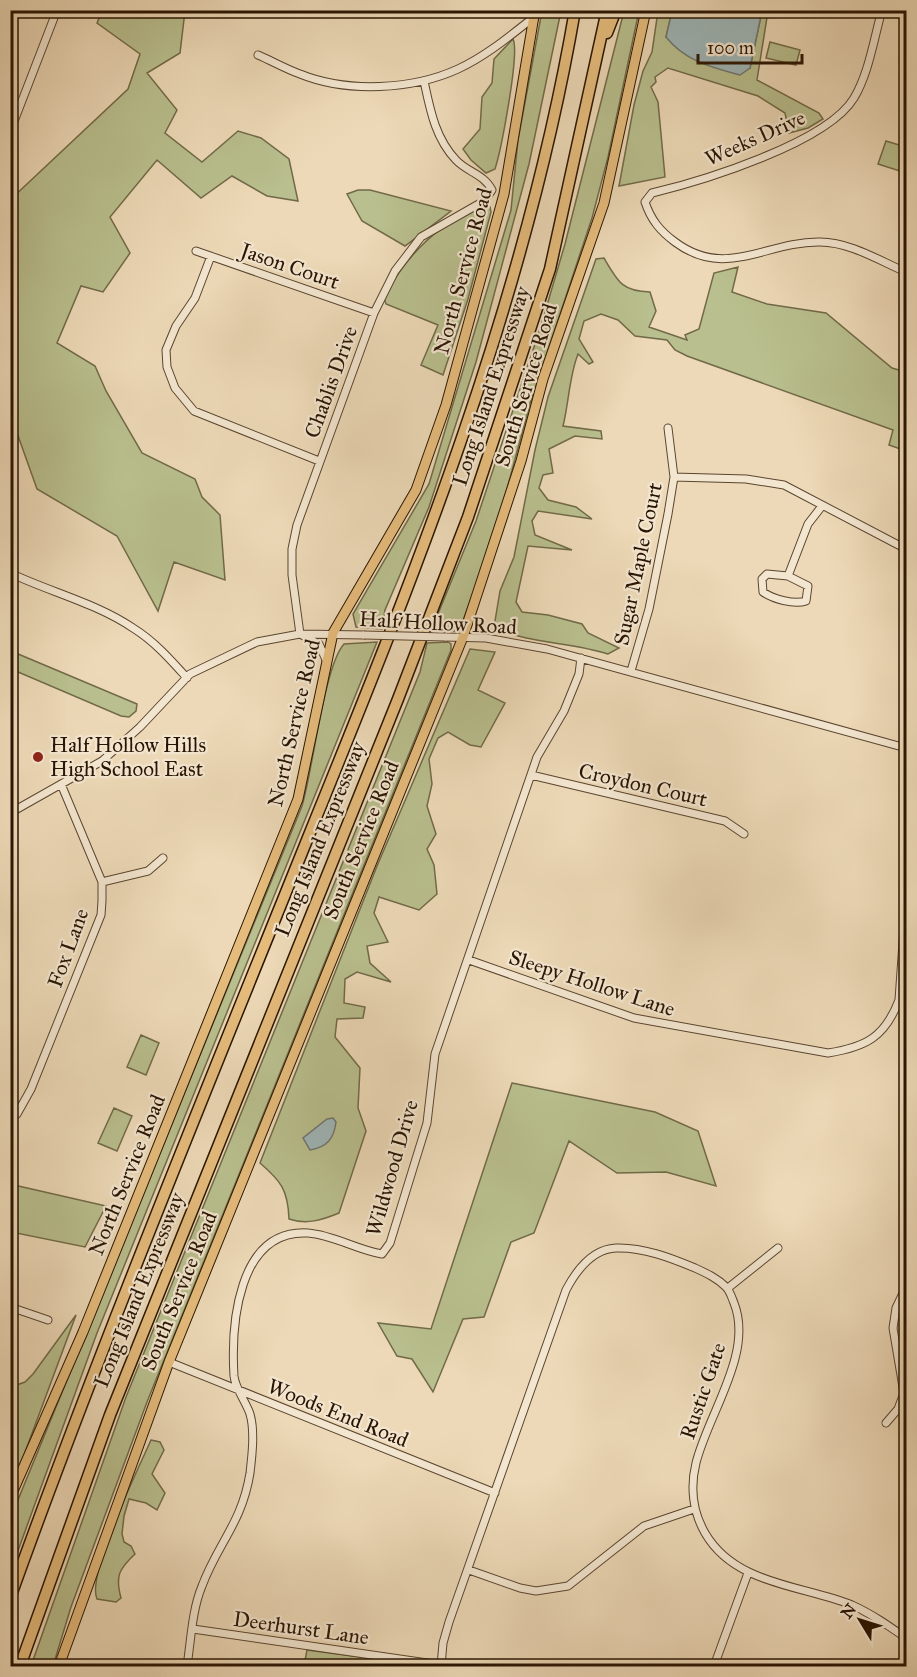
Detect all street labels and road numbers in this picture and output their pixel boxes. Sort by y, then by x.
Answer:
street label: Weeks Drive [701,104,809,172]
street label: North Service Road [428,184,498,357]
street label: Jason Court [235,236,343,295]
street label: Long Island Expressway [446,282,536,489]
street label: South Service Road [489,300,563,470]
street label: Chablis Drive [299,322,363,441]
street label: Sugar Maple Court [608,480,668,648]
street label: Half Hollow Road [359,606,518,640]
street label: North Service Road [262,636,326,809]
street label: Long Island Expressway [269,737,371,940]
street label: South Service Road [317,756,405,923]
street label: Croydon Court [576,758,710,813]
street label: Fox Lane [42,905,94,991]
street label: Sleepy Hollow Lane [506,944,679,1022]
street label: North Service Road [83,1090,171,1259]
street label: Wildwood Drive [360,1097,424,1239]
street label: Long Island Expressway [88,1188,190,1391]
street label: South Service Road [135,1207,223,1374]
street label: Rustic Gate [674,1339,732,1443]
street label: Woods End Road [264,1373,413,1453]
street label: Deerhurst Lane [232,1606,371,1650]

